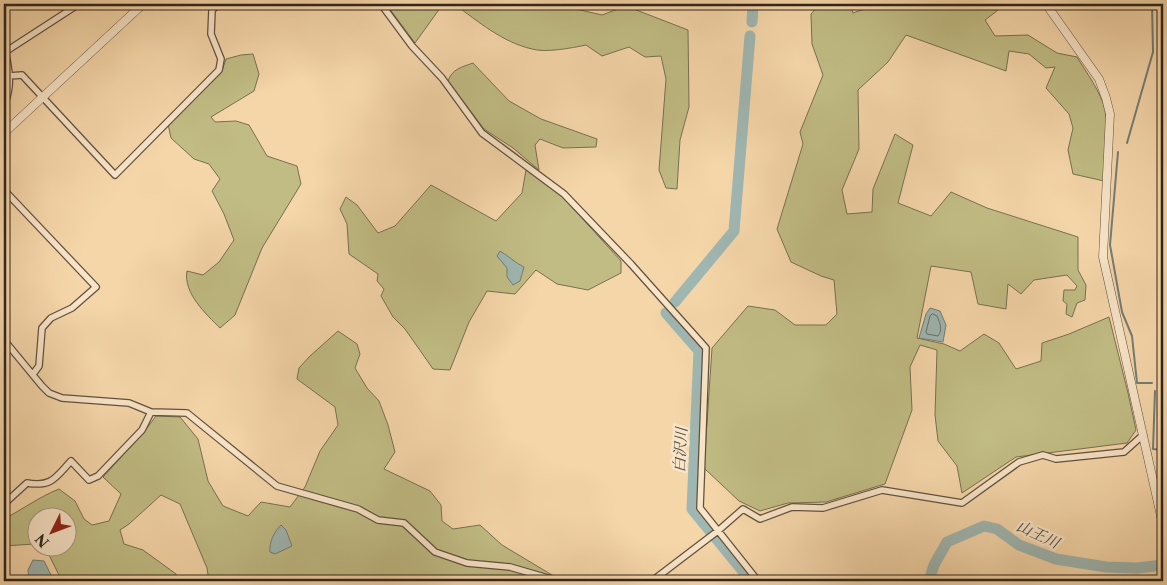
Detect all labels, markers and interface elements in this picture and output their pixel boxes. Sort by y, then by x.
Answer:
water label: 白沢川 [669,425,691,473]
north arrow [28,508,78,558]
water label: 山王川 [1014,516,1064,553]
text: N [32,530,53,551]

